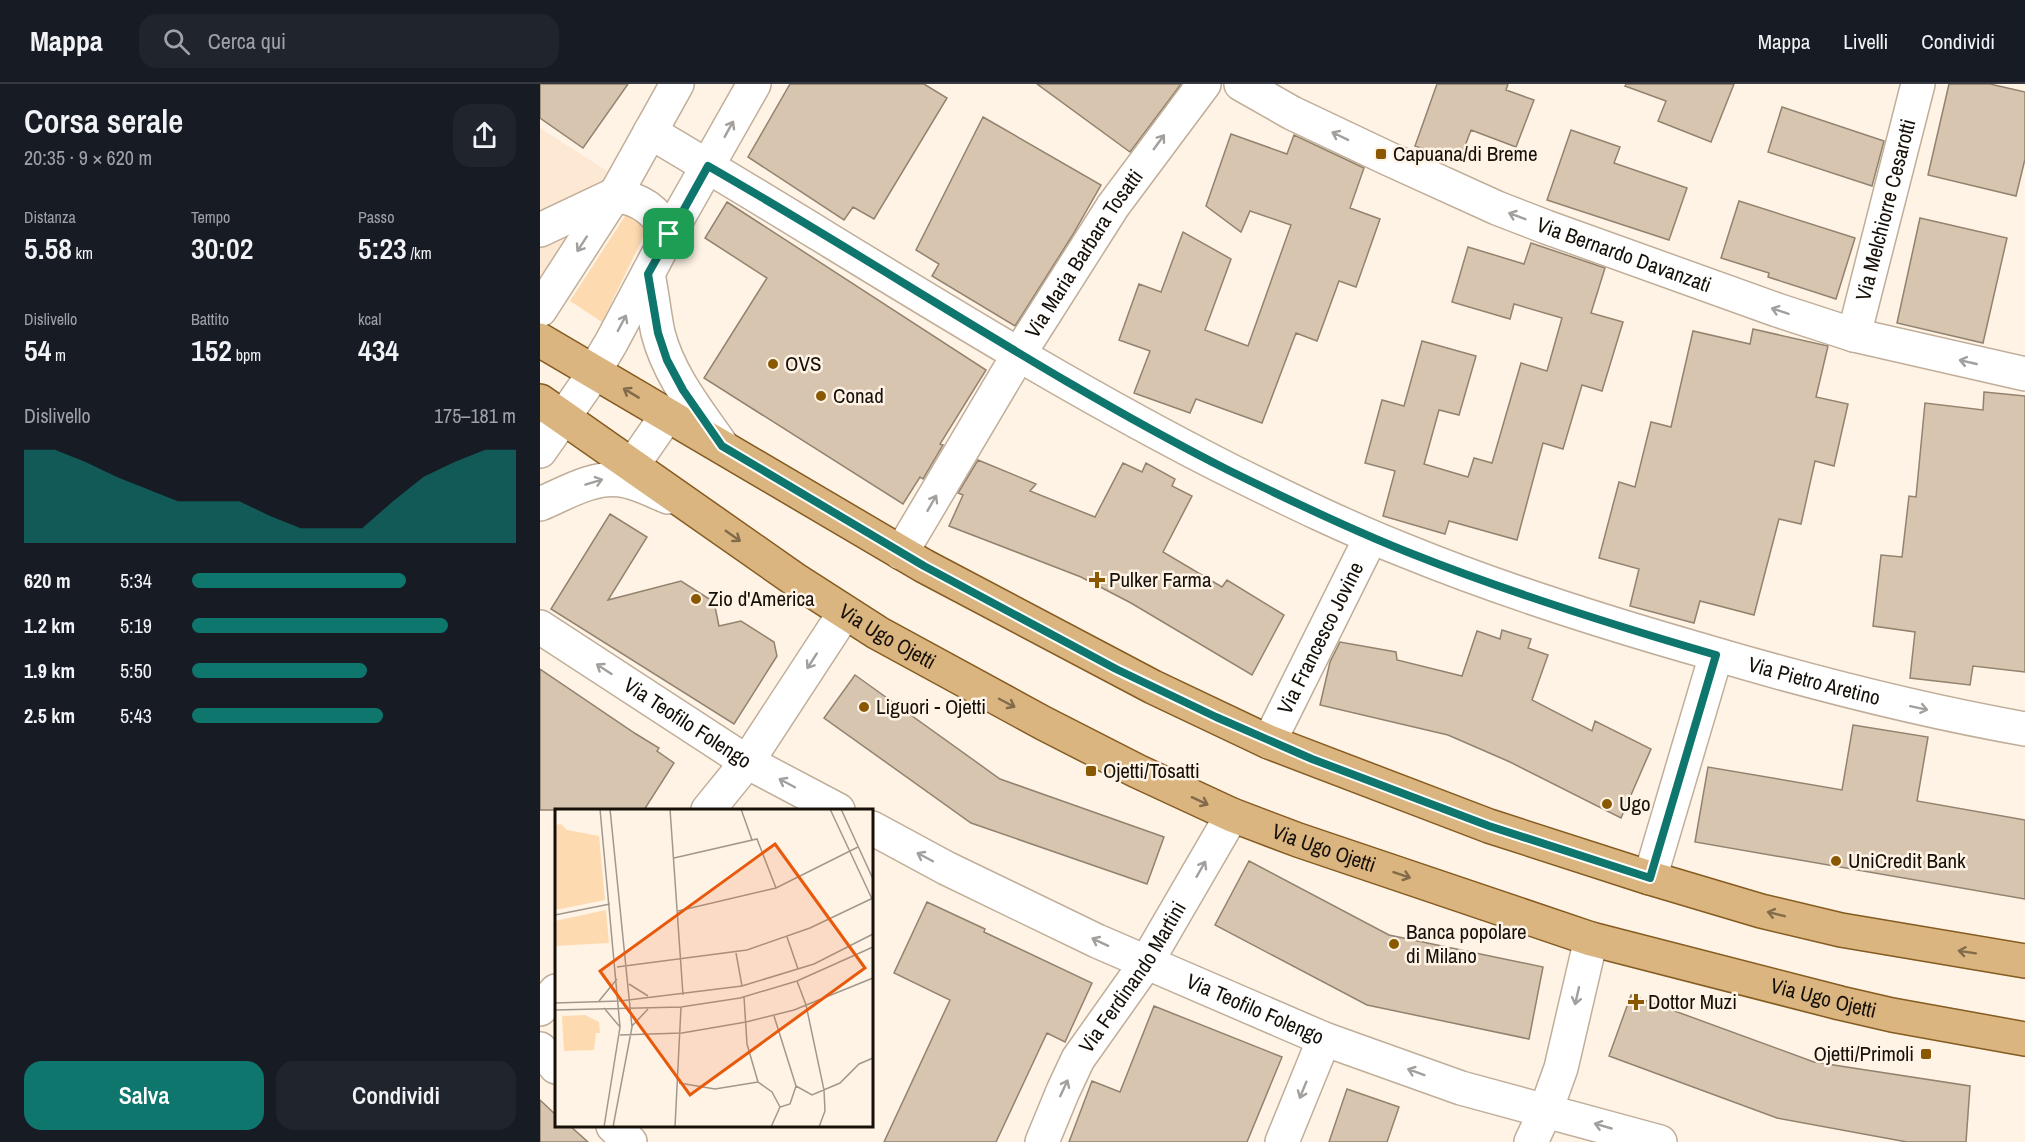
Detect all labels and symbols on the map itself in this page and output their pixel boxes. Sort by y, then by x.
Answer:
street label: Via Melchiorre Cesarotti [1848,116,1922,304]
one-way arrow [724,120,735,138]
one-way arrow [1331,129,1349,141]
one-way arrow [1153,135,1165,151]
place label: Capuana/di Breme [1393,139,1538,168]
marker: Capuana/di Breme [1374,147,1388,161]
street label: Via Maria Barbara Tosatti [1018,163,1149,343]
pin [643,208,694,259]
one-way arrow [1509,210,1527,221]
street label: Via Bernardo Davanzati [1533,210,1715,299]
one-way arrow [576,236,589,253]
one-way arrow [1771,305,1790,316]
one-way arrow [617,314,628,332]
place label: OVS [785,349,821,378]
one-way arrow [1959,355,1978,367]
marker: OVS [766,357,780,371]
place label: Conad [833,381,884,410]
one-way arrow [623,386,640,398]
marker: Conad [814,389,828,403]
one-way arrow [584,476,603,487]
one-way arrow [926,494,938,511]
one-way arrow [724,531,741,543]
street label: Via Francesco Jovine [1270,557,1370,719]
place label: Pulker Farma [1109,565,1212,594]
marker: Pulker Farma [1090,573,1104,587]
place label: Zio d'America [708,584,815,613]
marker: Zio d'America [689,592,703,606]
street label: Via Ugo Ojetti [833,597,941,676]
street label: Via Pietro Aretino [1745,649,1883,712]
one-way arrow [806,652,818,669]
one-way arrow [595,662,612,675]
street label: Via Teofilo Folengo [618,670,757,775]
place label: Liguori - Ojetti [876,692,986,721]
one-way arrow [997,698,1015,710]
marker: Liguori - Ojetti [857,700,871,714]
one-way arrow [1909,703,1929,714]
place label: Ojetti/Tosatti [1103,756,1200,785]
marker: Ojetti/Tosatti [1084,764,1098,778]
one-way arrow [778,777,796,788]
place label: Ugo [1619,789,1651,818]
one-way arrow [1190,795,1208,807]
marker: Ugo [1600,797,1614,811]
inset map [555,809,873,1127]
street label: Via Ugo Ojetti [1268,816,1380,879]
place label: UniCredit Bank [1848,846,1966,875]
one-way arrow [916,851,934,862]
marker: UniCredit Bank [1829,854,1843,868]
one-way arrow [1195,861,1207,878]
one-way arrow [1392,871,1411,882]
street label: Via Ferdinando Martini [1072,896,1193,1059]
one-way arrow [1767,908,1786,920]
place label: Banca popolare di Milano [1406,917,1527,970]
one-way arrow [1091,936,1109,948]
marker: Banca popolare di Milano [1387,937,1401,951]
one-way arrow [1958,946,1978,957]
street label: Via Teofilo Folengo [1182,966,1329,1051]
street label: Via Ugo Ojetti [1768,971,1879,1025]
one-way arrow [1571,986,1583,1005]
place label: Dottor Muzi [1648,987,1737,1016]
marker: Dottor Muzi [1629,995,1643,1009]
place label: Ojetti/Primoli [1814,1039,1914,1068]
marker: Ojetti/Primoli [1919,1047,1933,1061]
one-way arrow [1407,1065,1426,1076]
one-way arrow [1059,1079,1071,1097]
one-way arrow [1297,1081,1308,1099]
one-way arrow [1594,1120,1613,1131]

